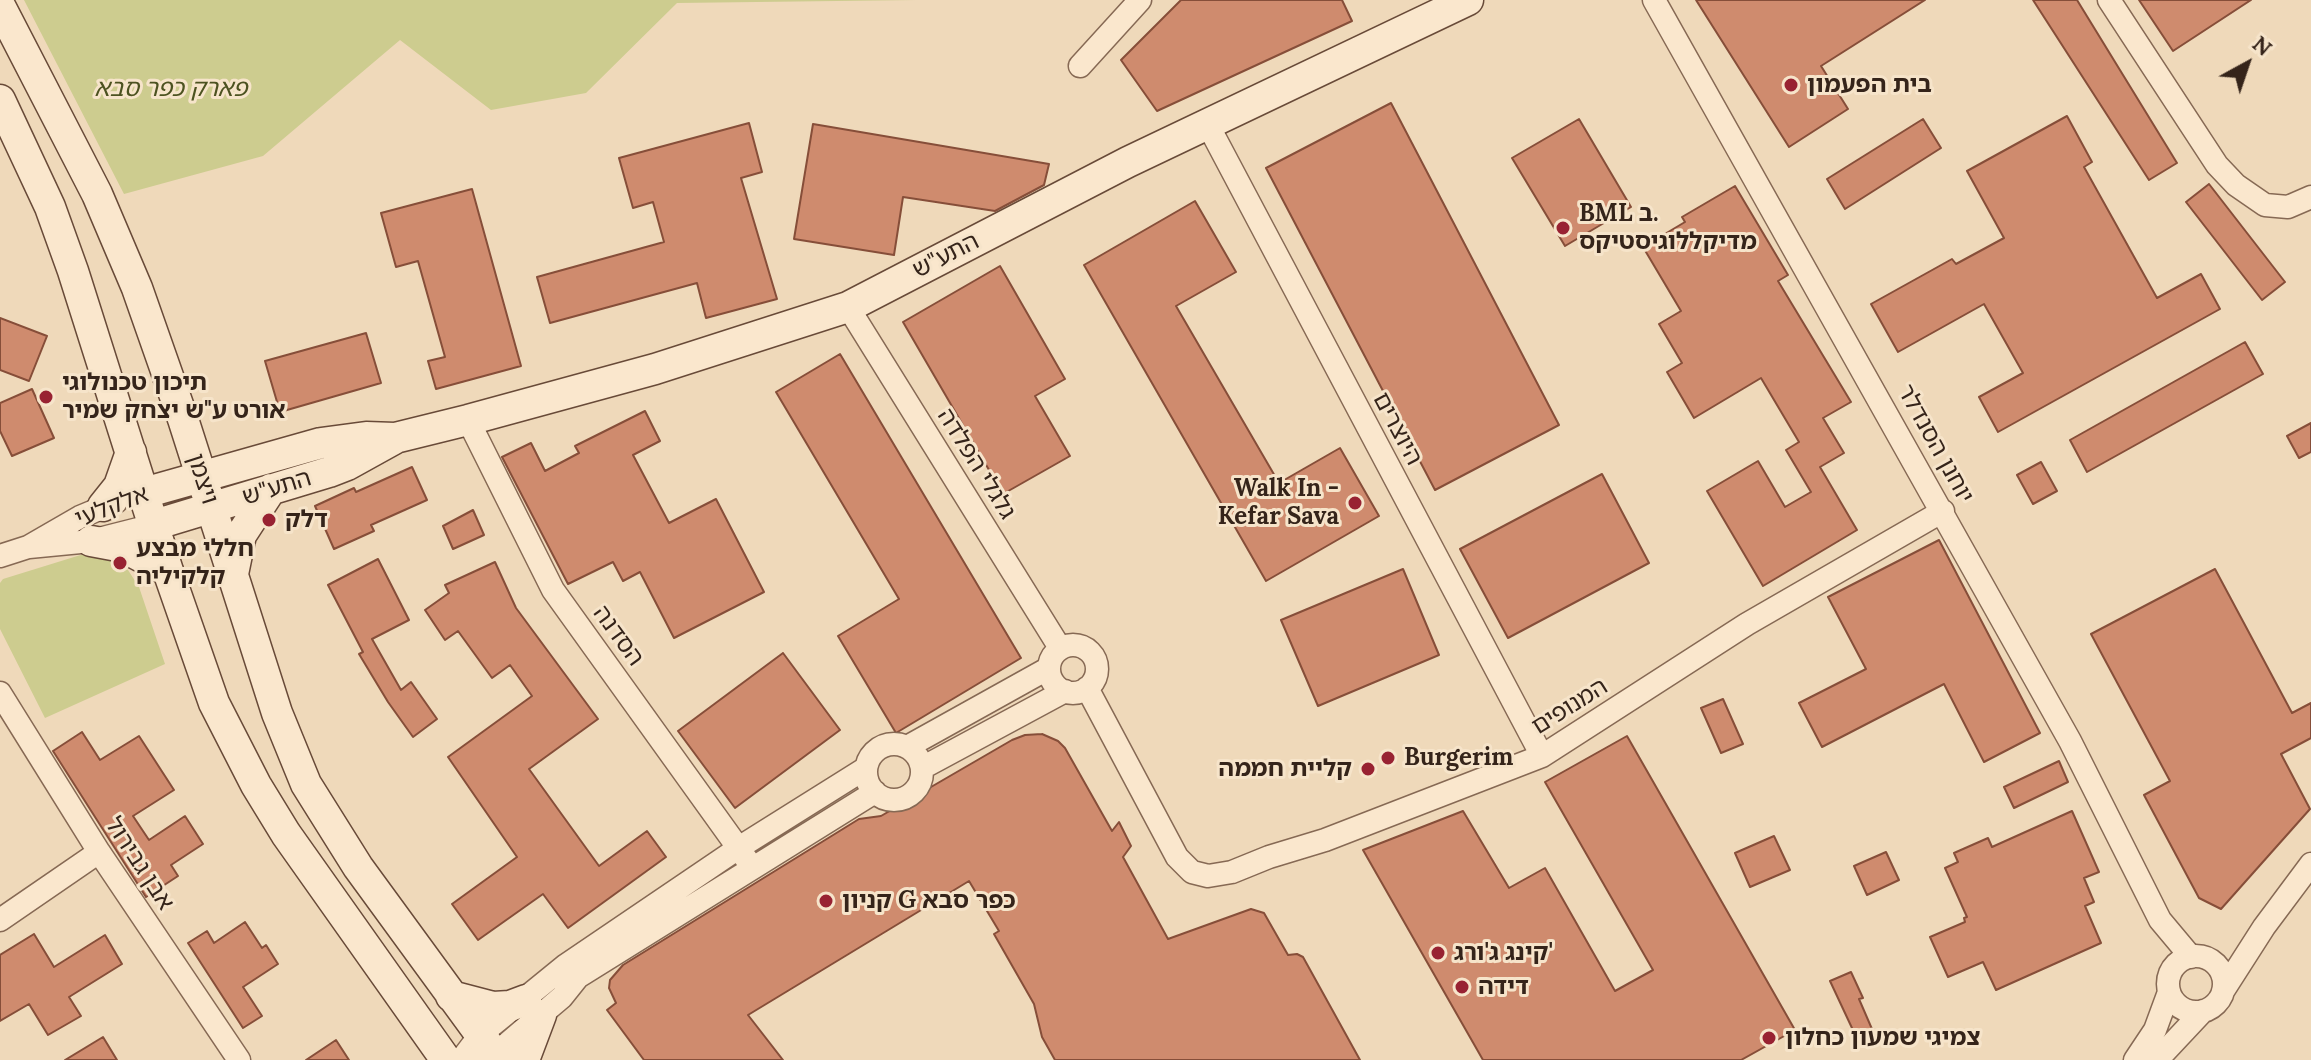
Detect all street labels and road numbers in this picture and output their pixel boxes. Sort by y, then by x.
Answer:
street label: התע"ש [908,227,984,285]
street label: יוחנן הסנדלר [1891,380,1979,508]
street label: היוצרים [1366,388,1428,470]
street label: גלגלי הפלדה [931,403,1021,525]
street label: ויצמן [180,450,224,508]
street label: התע"ש [239,464,315,512]
street label: אלקלעי [71,480,153,534]
street label: הסדנה [586,600,650,672]
street label: המנופים [1527,673,1613,741]
street label: אבן גבירול [98,812,180,916]

